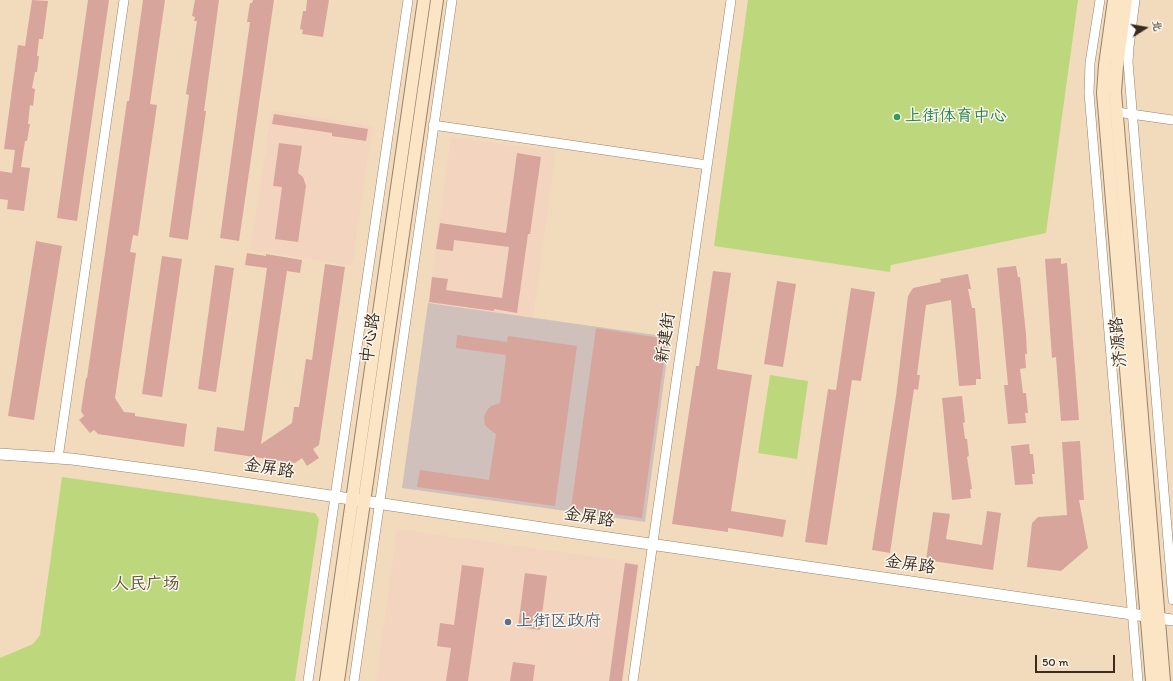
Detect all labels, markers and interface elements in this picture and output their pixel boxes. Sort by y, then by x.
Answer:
north arrow [1125,8,1165,48]
text: 北 [1150,19,1165,32]
place label: 上街体育中心 [905,107,1007,127]
marker: 上街体育中心 [892,112,902,122]
street label: 中心路 [357,311,385,365]
street label: 新建街 [652,311,680,365]
street label: 济源路 [1107,316,1131,368]
street label: 金屏路 [242,455,296,483]
street label: 金屏路 [562,504,616,532]
street label: 金屏路 [883,551,937,579]
park label: 人民广场 [112,575,180,595]
place label: 上街区政府 [516,612,601,632]
marker: 上街区政府 [503,617,513,627]
scale bar [1037,647,1117,673]
text: 50 m [1042,655,1068,669]

